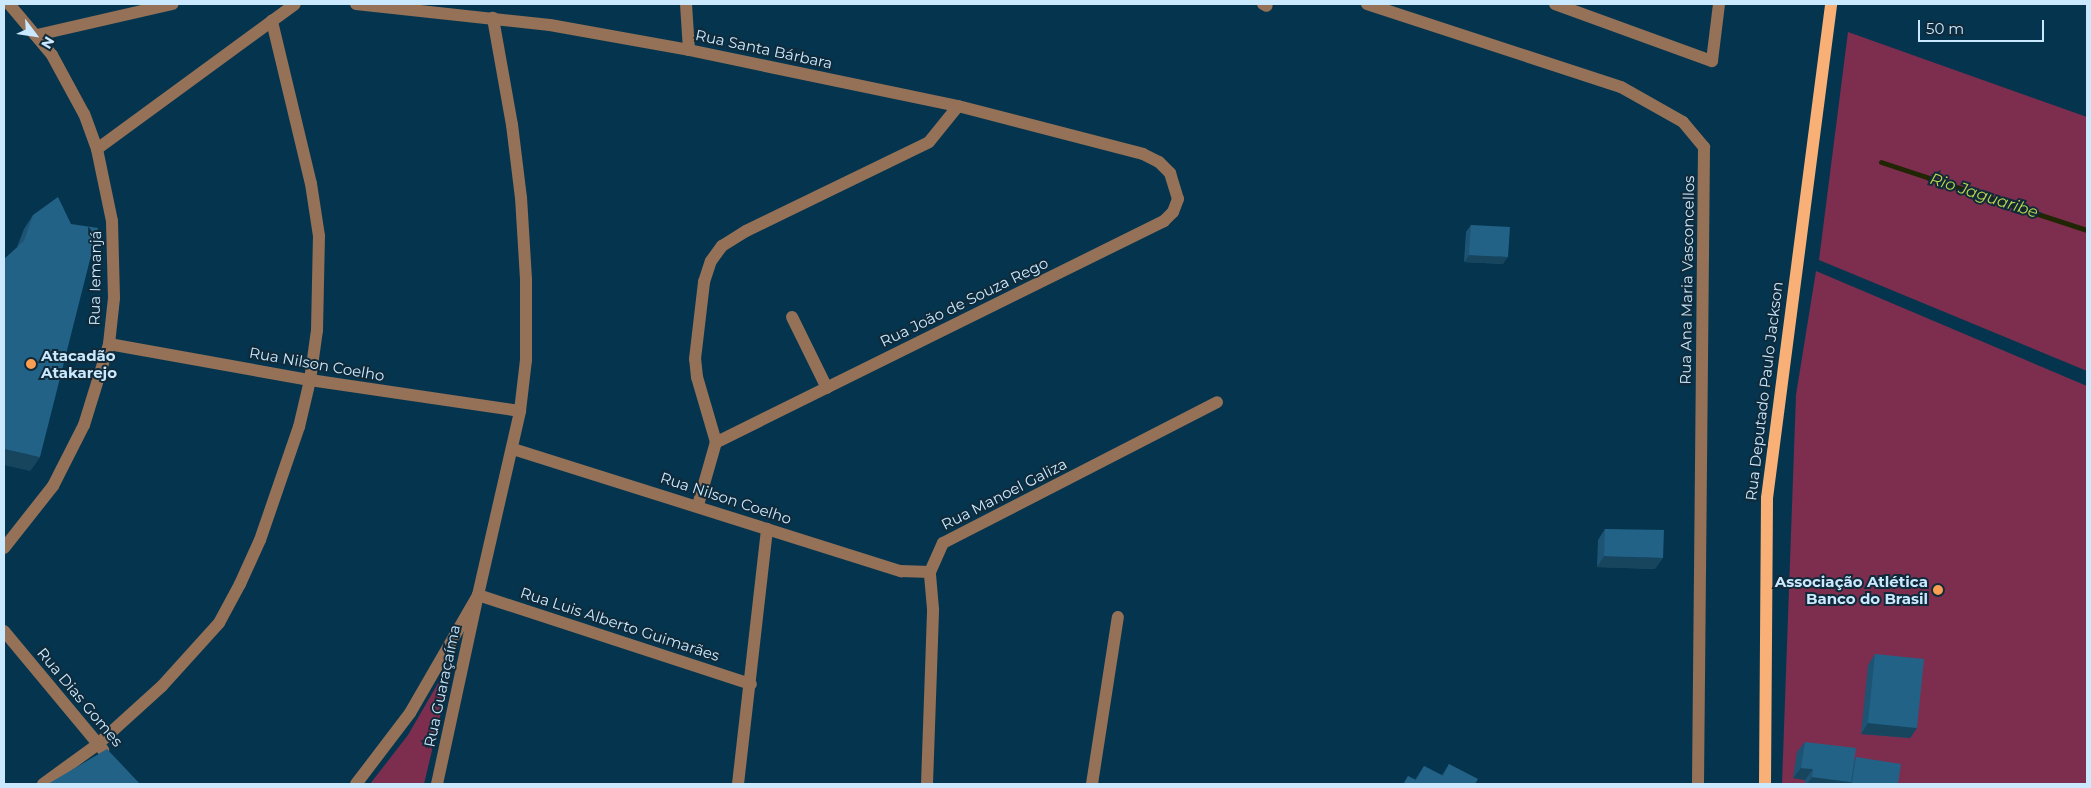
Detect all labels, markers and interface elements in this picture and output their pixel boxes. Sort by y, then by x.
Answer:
north arrow [10,10,60,60]
scale bar [1921,10,2047,42]
text: 50 m [1926,19,1964,38]
street label: Rua Santa Bárbara [694,26,834,72]
text: N [37,33,58,52]
water label: Rio Jaguaribe [1928,169,2040,223]
street label: Rua Ana Maria Vasconcellos [1676,175,1698,385]
street label: Rua Iemanjá [85,230,105,326]
street label: Rua João de Souza Rego [877,253,1051,351]
street label: Rua Deputado Paulo Jackson [1742,280,1786,502]
street label: Rua Nilson Coelho [248,343,386,385]
place label: Atacadão Atakarejo [41,346,117,381]
marker: Atacadão Atakarejo [25,358,37,370]
street label: Rua Manoel Galiza [938,455,1070,533]
street label: Rua Nilson Coelho [658,468,794,528]
place label: Associação Atlética Banco do Brasil [1775,572,1928,607]
street label: Rua Luis Alberto Guimarães [518,583,722,665]
marker: Associação Atlética Banco do Brasil [1932,584,1944,596]
street label: Rua Guaraçaíma [420,623,464,749]
street label: Rua Dias Gomes [33,644,127,750]

